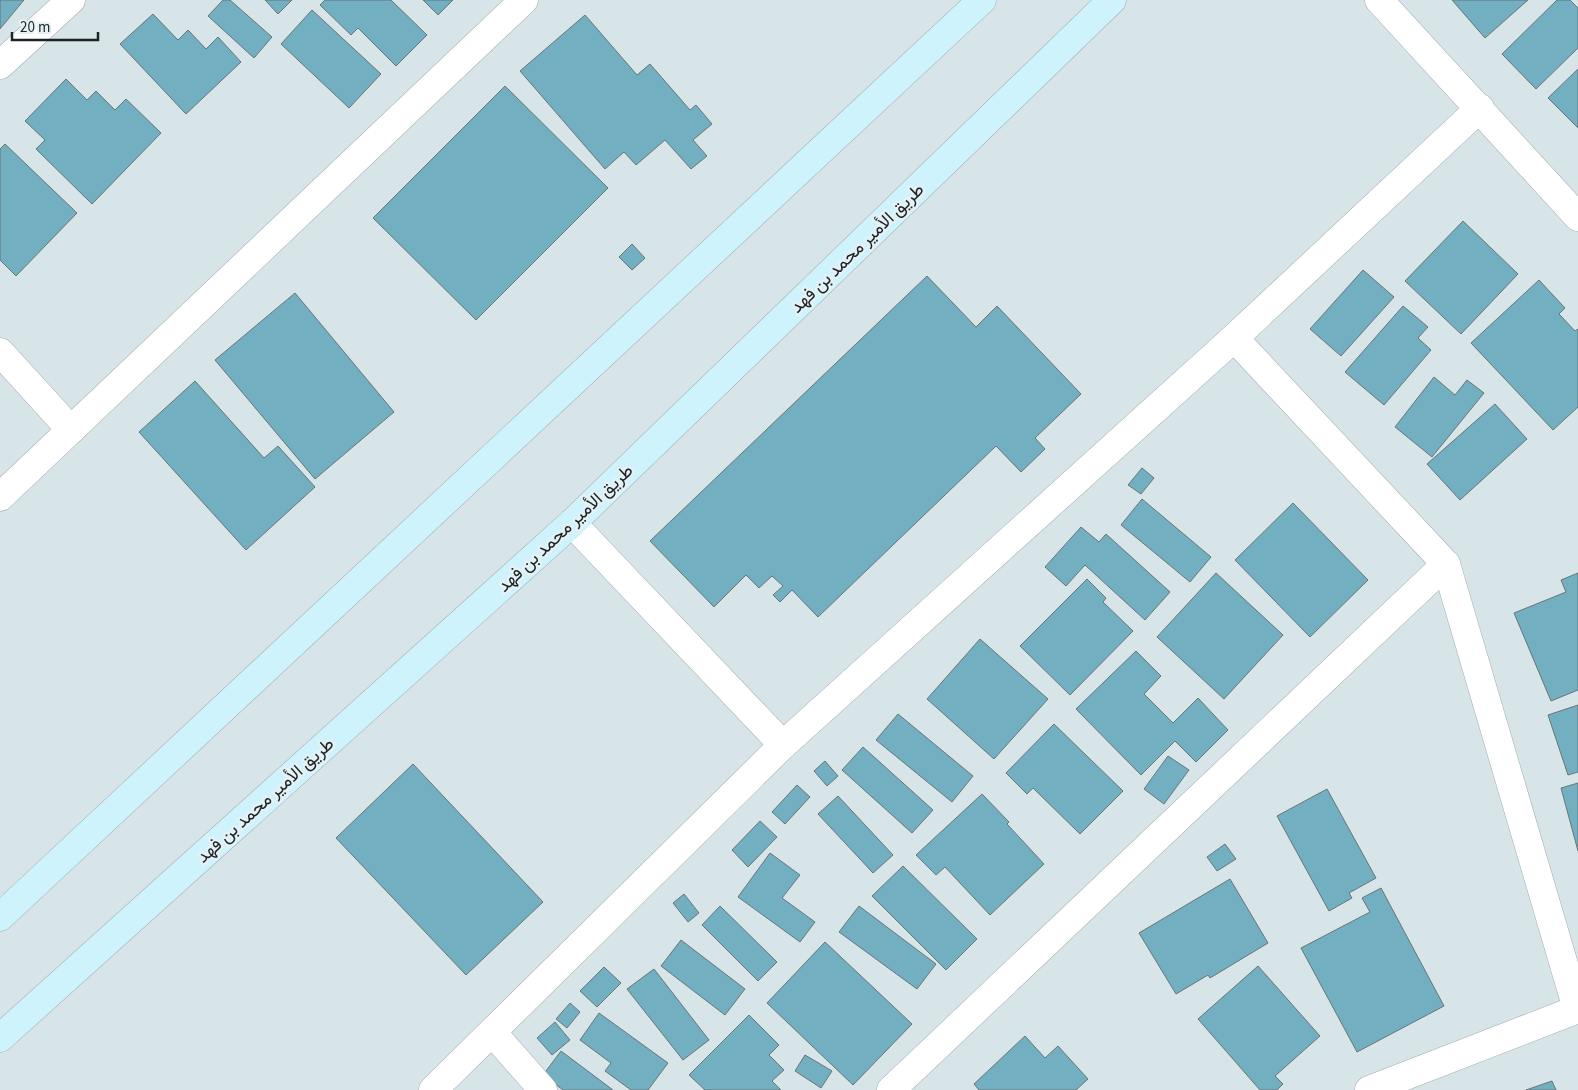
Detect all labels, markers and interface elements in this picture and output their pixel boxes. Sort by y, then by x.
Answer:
scale bar [12,10,99,42]
text: 20 m [20,17,50,38]
street label: طريق الأمير محمد بن فهد [785,178,930,319]
street label: طريق الأمير محمد بن فهد [492,459,639,598]
street label: طريق الأمير محمد بن فهد [191,732,340,869]

